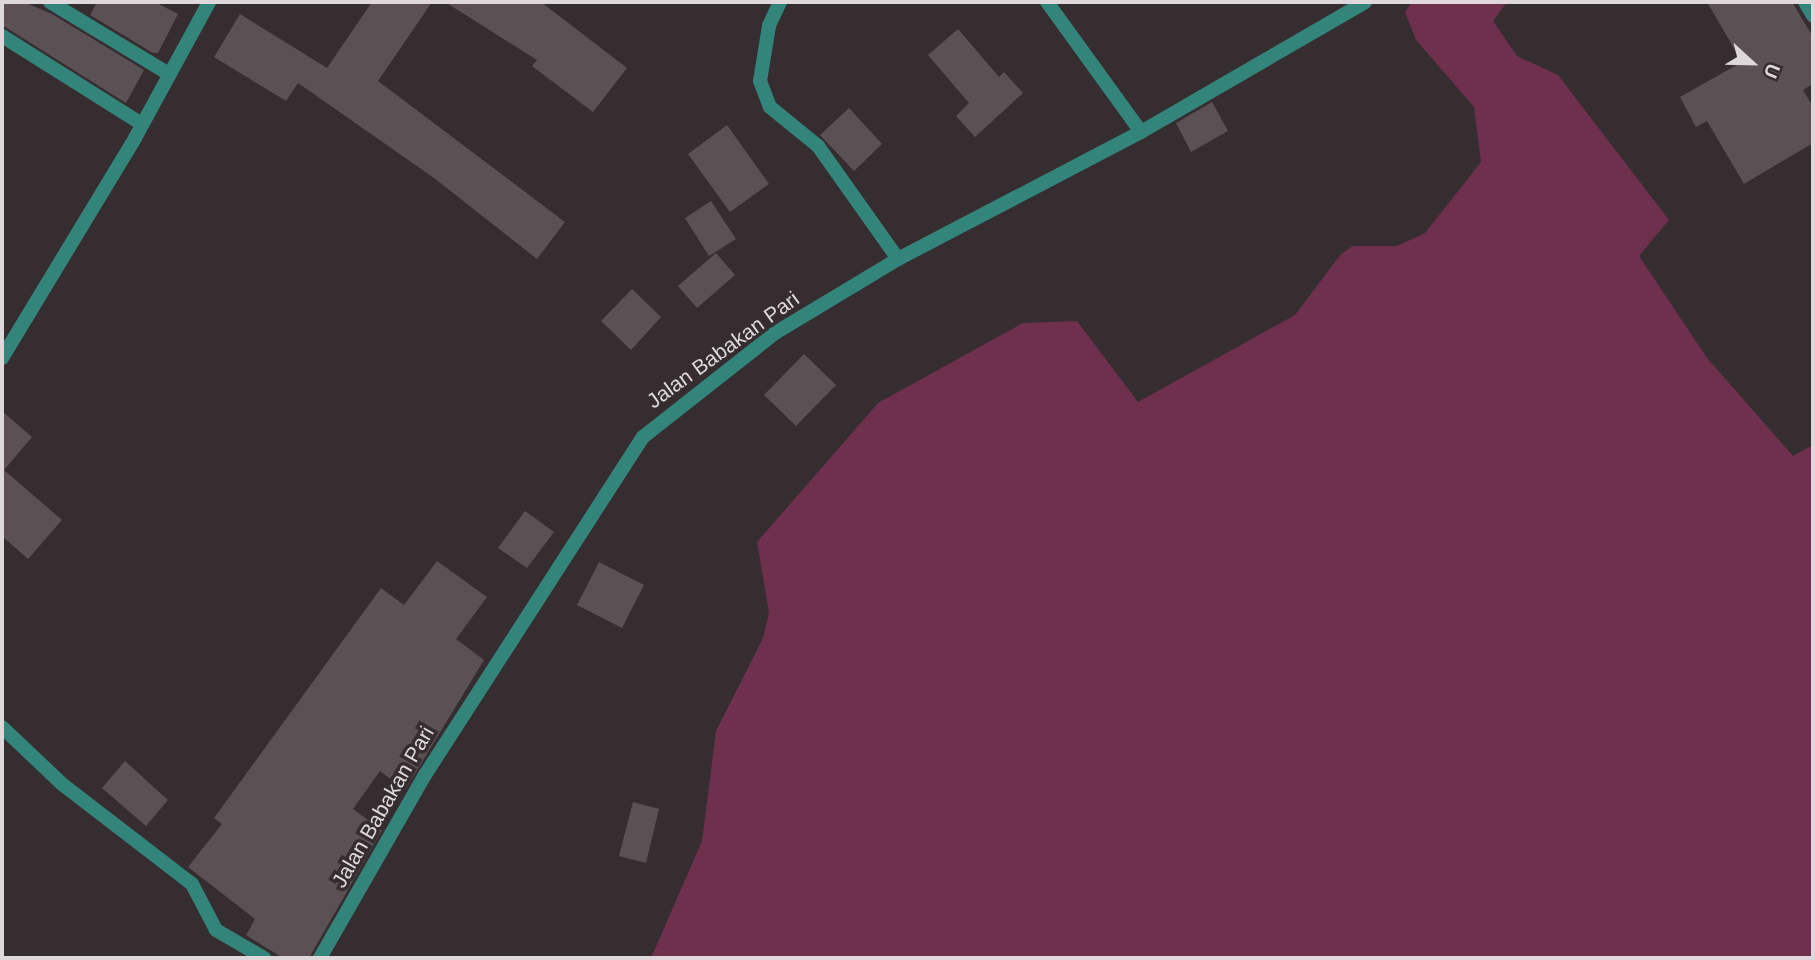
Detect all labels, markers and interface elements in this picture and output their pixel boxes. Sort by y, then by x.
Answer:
north arrow [1717,28,1787,98]
text: U [1760,61,1784,81]
street label: Jalan Babakan Pari [642,286,804,414]
street label: Jalan Babakan Pari [327,722,439,892]

